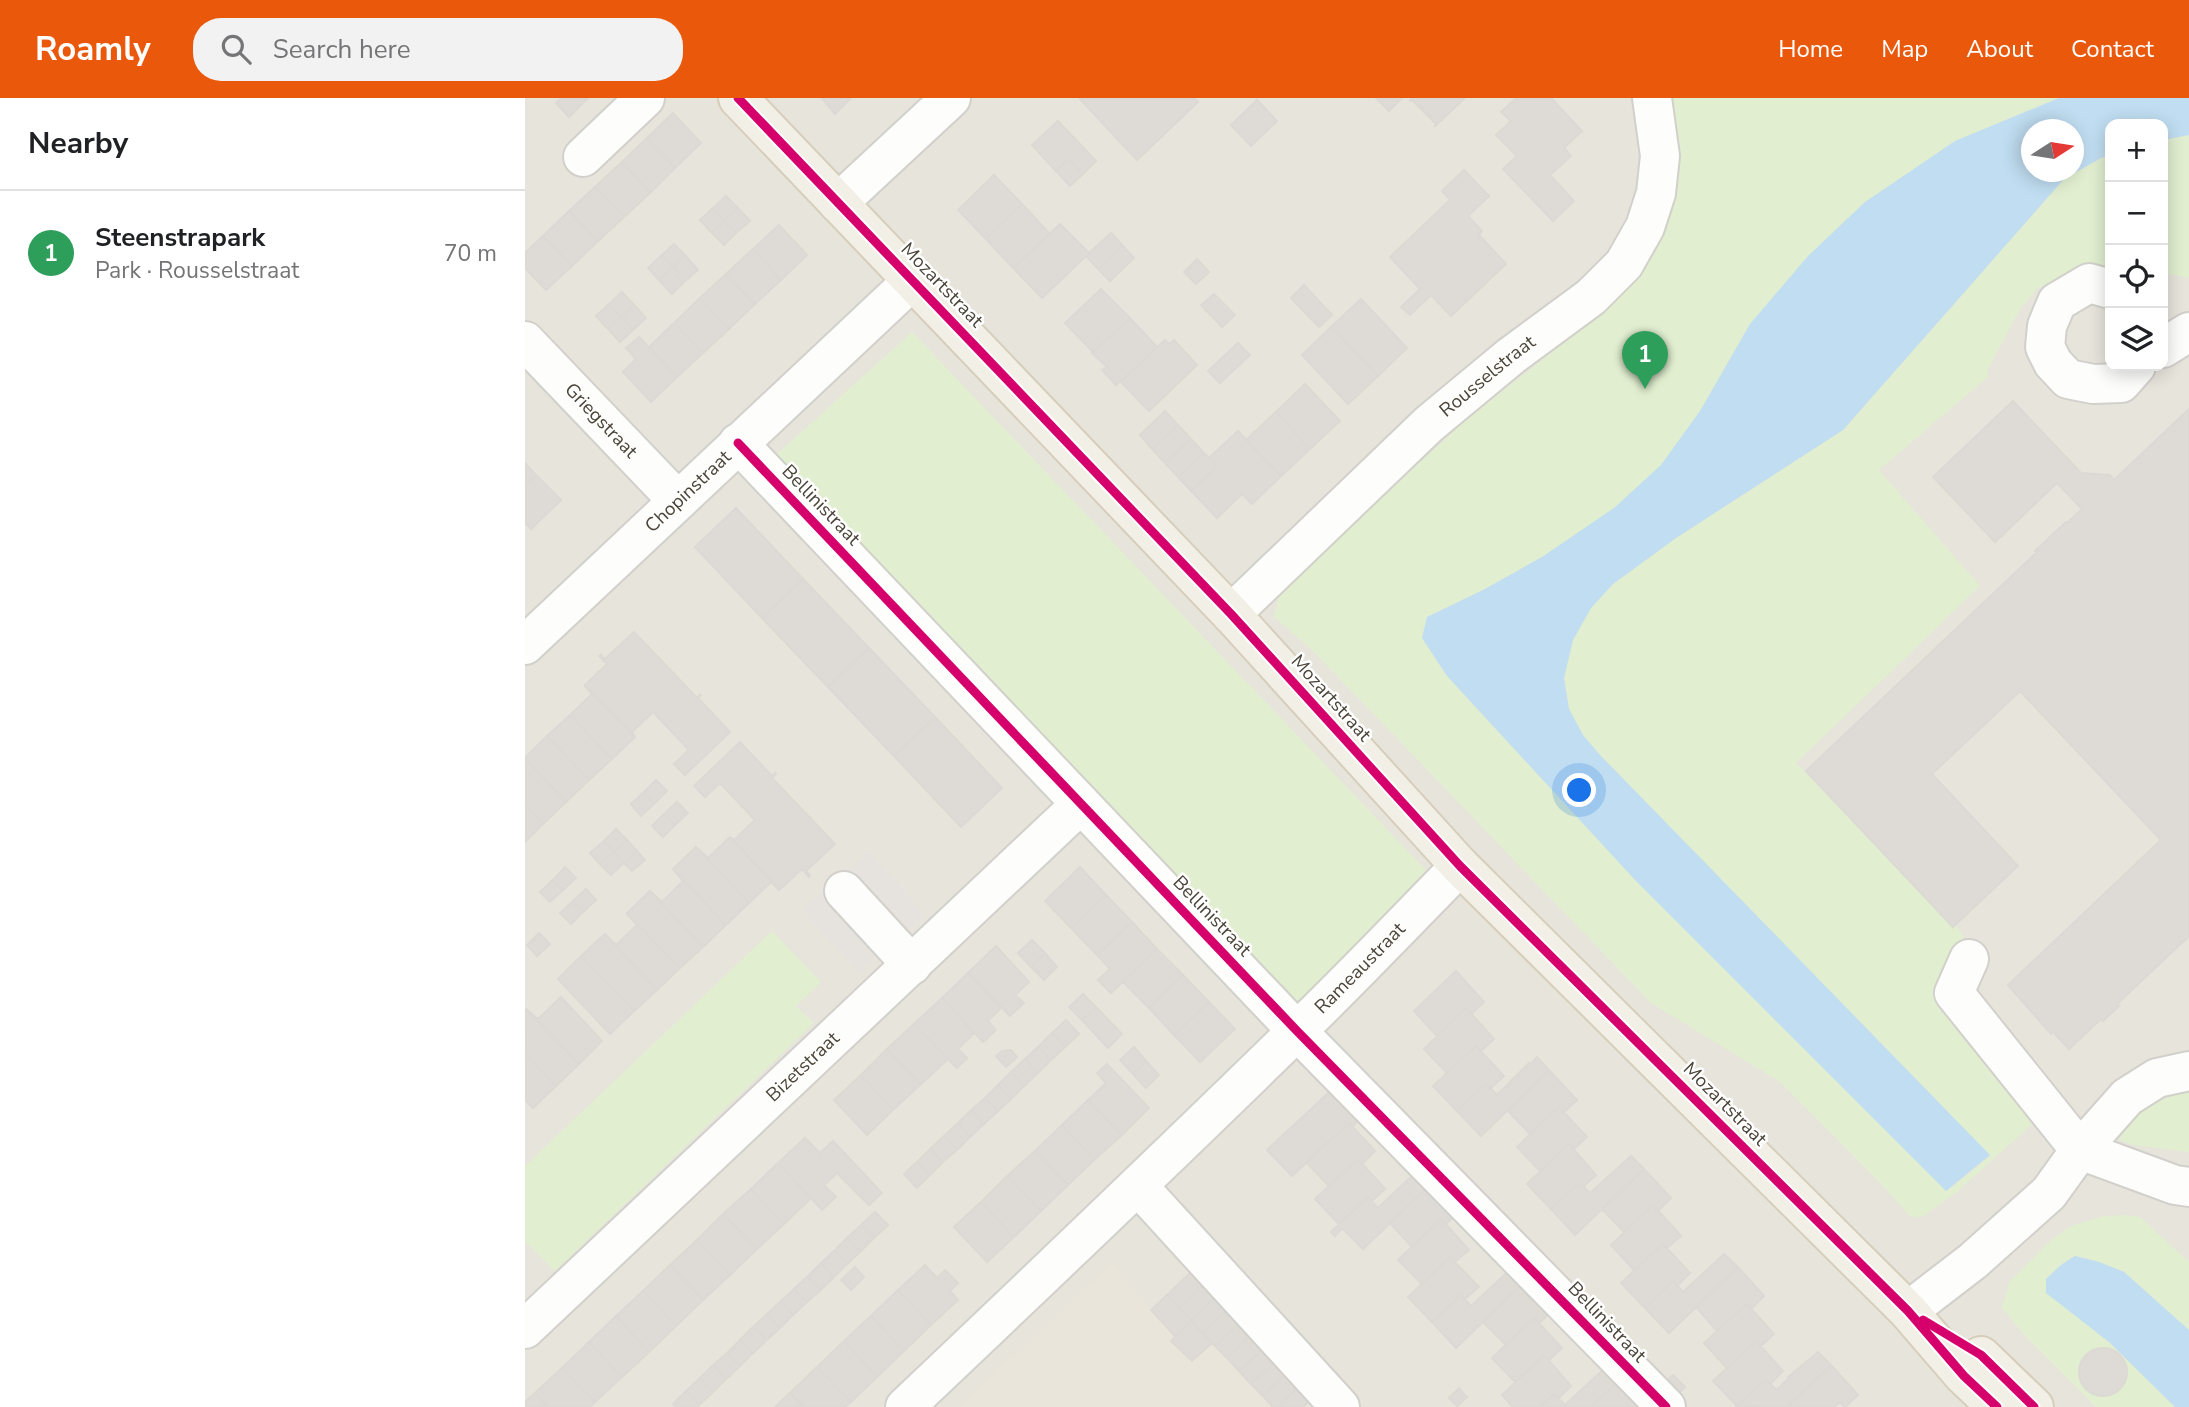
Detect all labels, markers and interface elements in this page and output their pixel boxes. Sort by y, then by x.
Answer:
search box [193,18,683,81]
text: Roamly [35,27,151,72]
icon: search [217,30,255,68]
text: Search here [273,32,410,67]
text: Home [1778,33,1843,65]
text: Map [1881,33,1928,65]
text: About [1966,33,2033,65]
text: Contact [2071,33,2154,65]
north arrow [2021,119,2084,182]
map controls [2105,119,2168,371]
button: + [2105,119,2168,182]
text: Nearby [28,123,128,164]
button: − [2105,182,2168,245]
text: Steenstrapark [95,220,265,255]
street label: Mozartstraat [895,237,989,333]
text: 1 [44,238,58,269]
text: 70 m [444,238,497,269]
button: locate [2105,245,2168,308]
text: Park · Rousselstraat [95,255,299,286]
button: layers [2105,308,2168,371]
street label: Rousselstraat [1434,329,1541,423]
pin: 1 [1622,331,1668,389]
street label: Griegstraat [559,377,644,464]
street label: Chopinstraat [639,444,737,539]
street label: Bellinistraat [776,459,866,551]
street label: Mozartstraat [1285,649,1377,747]
your location [1562,773,1596,807]
street label: Bellinistraat [1167,870,1257,962]
street label: Rameaustraat [1309,916,1411,1020]
street label: Bizetstraat [760,1026,845,1108]
street label: Mozartstraat [1677,1056,1773,1152]
street label: Bellinistraat [1562,1276,1652,1368]

